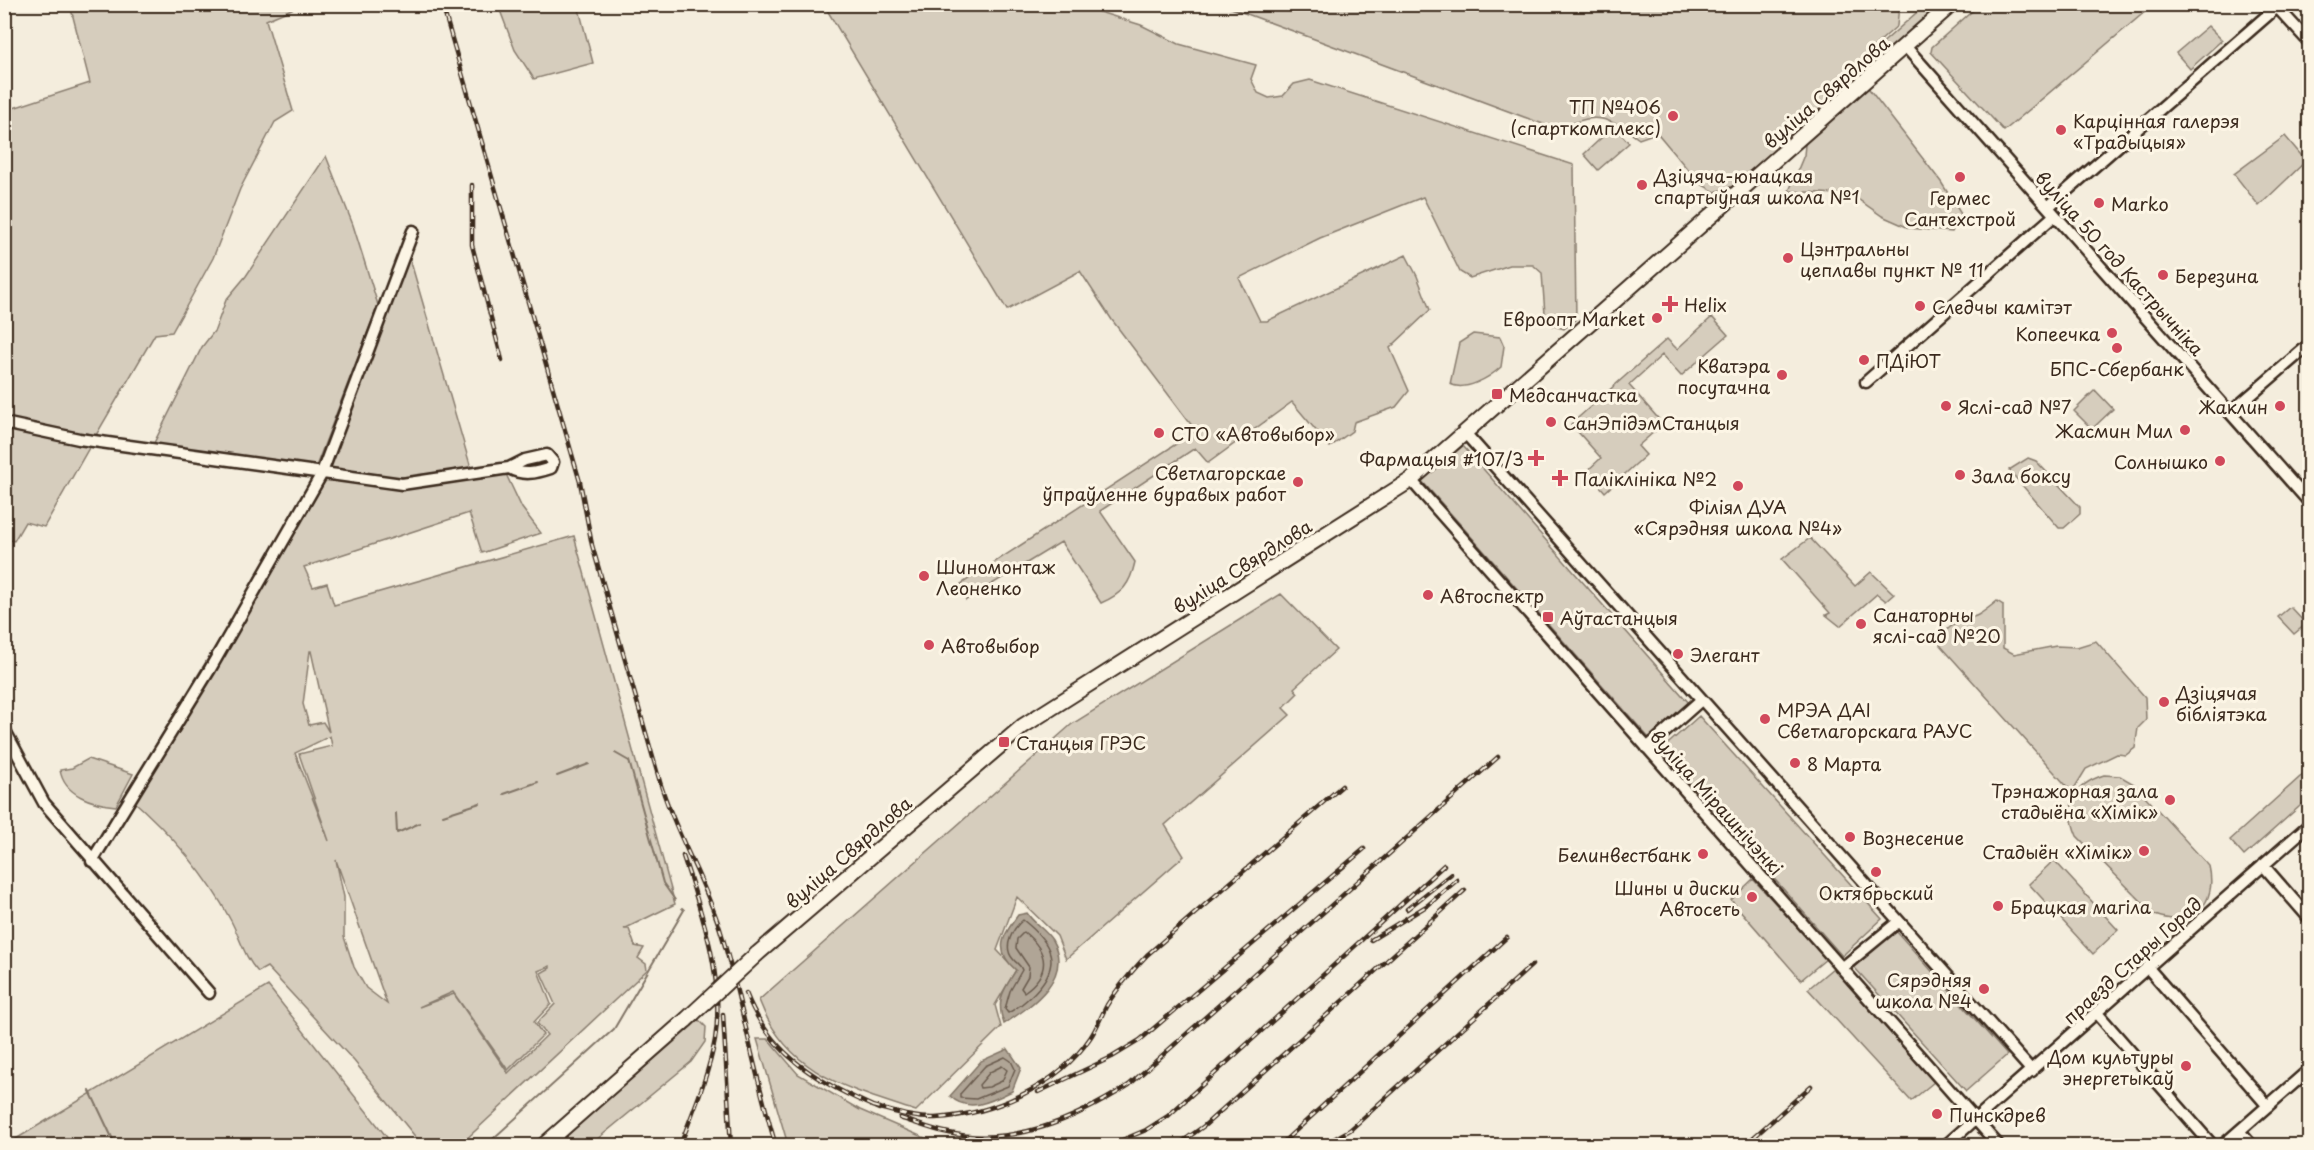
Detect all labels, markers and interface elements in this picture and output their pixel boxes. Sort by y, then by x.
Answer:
street label: вуліца Свярдлова [1757,29,1896,154]
place label: ТП №406 (спарткомплекс) [1510,93,1661,141]
place label: Карцінная галерэя «Традыцыя» [2073,107,2240,155]
marker: ТП №406 (спарткомплекс) [1666,109,1680,123]
marker: Карцінная галерэя «Традыцыя» [2054,123,2068,137]
place label: Дзіцяча-юнацкая спартыўная школа №1 [1653,162,1860,210]
street label: вуліца 50 год Кастрычніка [2029,165,2211,362]
marker: Гермес Сантехстрой [1953,170,1967,184]
marker: Дзіцяча-юнацкая спартыўная школа №1 [1635,178,1649,192]
place label: Гермес Сантехстрой [1904,184,2016,232]
place label: Marko [2111,190,2169,217]
marker: Marko [2092,196,2106,210]
place label: Цэнтральны цеплавы пункт № 11 [1800,235,1984,283]
marker: Цэнтральны цеплавы пункт № 11 [1781,251,1795,265]
place label: Березина [2175,262,2259,289]
marker: Березина [2156,268,2170,282]
place label: Helix [1684,291,1727,318]
place label: Следчы камітэт [1932,293,2072,320]
marker: Helix [1661,295,1679,313]
marker: Следчы камітэт [1913,299,1927,313]
place label: Евроопт Market [1503,305,1645,332]
marker: Евроопт Market [1650,311,1664,325]
place label: Копеечка [2016,320,2101,347]
marker: Копеечка [2105,326,2119,340]
marker: БПС-Сбербанк [2110,341,2124,355]
place label: ПДіЮТ [1876,347,1941,374]
place label: Кватэра посутачна [1677,352,1771,400]
marker: ПДіЮТ [1857,353,1871,367]
place label: БПС-Сбербанк [2050,355,2184,382]
marker: Кватэра посутачна [1775,368,1789,382]
place label: Медсанчастка [1509,381,1638,408]
marker: Медсанчастка [1490,387,1504,401]
place label: Яслі-сад №7 [1958,393,2071,420]
place label: Жаклин [2198,393,2268,420]
marker: Яслі-сад №7 [1939,399,1953,413]
marker: Жаклин [2273,399,2287,413]
place label: СанЭпідэмСтанцыя [1563,409,1740,436]
marker: СанЭпідэмСтанцыя [1544,415,1558,429]
place label: Жасмин Мил [2055,417,2173,444]
place label: СТО «Автовыбор» [1171,420,1335,447]
marker: Жасмин Мил [2178,423,2192,437]
marker: СТО «Автовыбор» [1152,426,1166,440]
place label: Фармацыя #107/3 [1359,445,1524,472]
place label: Солнышко [2114,448,2208,475]
marker: Фармацыя #107/3 [1529,451,1543,465]
marker: Солнышко [2213,454,2227,468]
place label: Светлагорскае ўпраўленне буравых работ [1042,459,1286,507]
place label: Зала боксу [1971,462,2071,489]
place label: Паліклініка №2 [1574,465,1717,492]
marker: Зала боксу [1953,468,1967,482]
marker: Паліклініка №2 [1551,469,1569,487]
marker: Светлагорскае ўпраўленне буравых работ [1291,475,1305,489]
marker: Філіял ДУА «Сярэдняя школа №4» [1731,479,1745,493]
place label: Філіял ДУА «Сярэдняя школа №4» [1634,493,1842,541]
street label: вуліца Свярдлова [1167,512,1317,620]
place label: Шиномонтаж Леоненко [936,553,1056,601]
marker: Шиномонтаж Леоненко [917,569,931,583]
place label: Автоспектр [1440,582,1544,609]
marker: Автоспектр [1421,588,1435,602]
place label: Санаторны яслі-сад №20 [1873,601,2001,649]
place label: Аўтастанцыя [1560,604,1678,631]
marker: Аўтастанцыя [1541,610,1555,624]
marker: Санаторны яслі-сад №20 [1854,617,1868,631]
place label: Автовыбор [941,632,1040,659]
marker: Автовыбор [922,638,936,652]
place label: Элегант [1690,641,1760,668]
marker: Элегант [1671,647,1685,661]
place label: Дзіцячая бібліятэка [2175,679,2267,727]
marker: Дзіцячая бібліятэка [2157,695,2171,709]
place label: МРЭА ДАІ Светлагорскага РАУС [1777,696,1973,744]
marker: МРЭА ДАІ Светлагорскага РАУС [1758,712,1772,726]
street label: вуліца Мірашнічэнкі [1644,723,1790,881]
place label: Станцыя ГРЭС [1016,729,1146,756]
marker: Станцыя ГРЭС [997,735,1011,749]
place label: 8 Марта [1807,750,1881,777]
marker: 8 Марта [1788,756,1802,770]
place label: Трэнажорная зала стадыёна «Хімік» [1991,777,2159,825]
street label: вуліца Свярдлова [779,789,918,914]
marker: Трэнажорная зала стадыёна «Хімік» [2163,793,2177,807]
place label: Вознесение [1862,824,1964,851]
marker: Вознесение [1843,830,1857,844]
place label: Стадыён «Хімік» [1982,838,2132,865]
place label: Белинвестбанк [1558,841,1691,868]
marker: Стадыён «Хімік» [2137,844,2151,858]
marker: Белинвестбанк [1696,847,1710,861]
marker: Октябрьский [1869,865,1883,879]
place label: Шины и диски Автосеть [1614,874,1740,922]
place label: Октябрьский [1818,879,1934,906]
marker: Шины и диски Автосеть [1745,890,1759,904]
street label: праезд Стары Горад [2057,890,2207,1030]
place label: Брацкая магіла [2010,893,2152,920]
marker: Брацкая магіла [1991,899,2005,913]
place label: Сярэдняя школа №4 [1875,966,1972,1014]
marker: Сярэдняя школа №4 [1977,982,1991,996]
place label: Дом культуры энергетыкаў [2047,1043,2174,1091]
marker: Дом культуры энергетыкаў [2179,1059,2193,1073]
place label: Пинскдрев [1949,1101,2046,1128]
marker: Пинскдрев [1930,1107,1944,1121]

